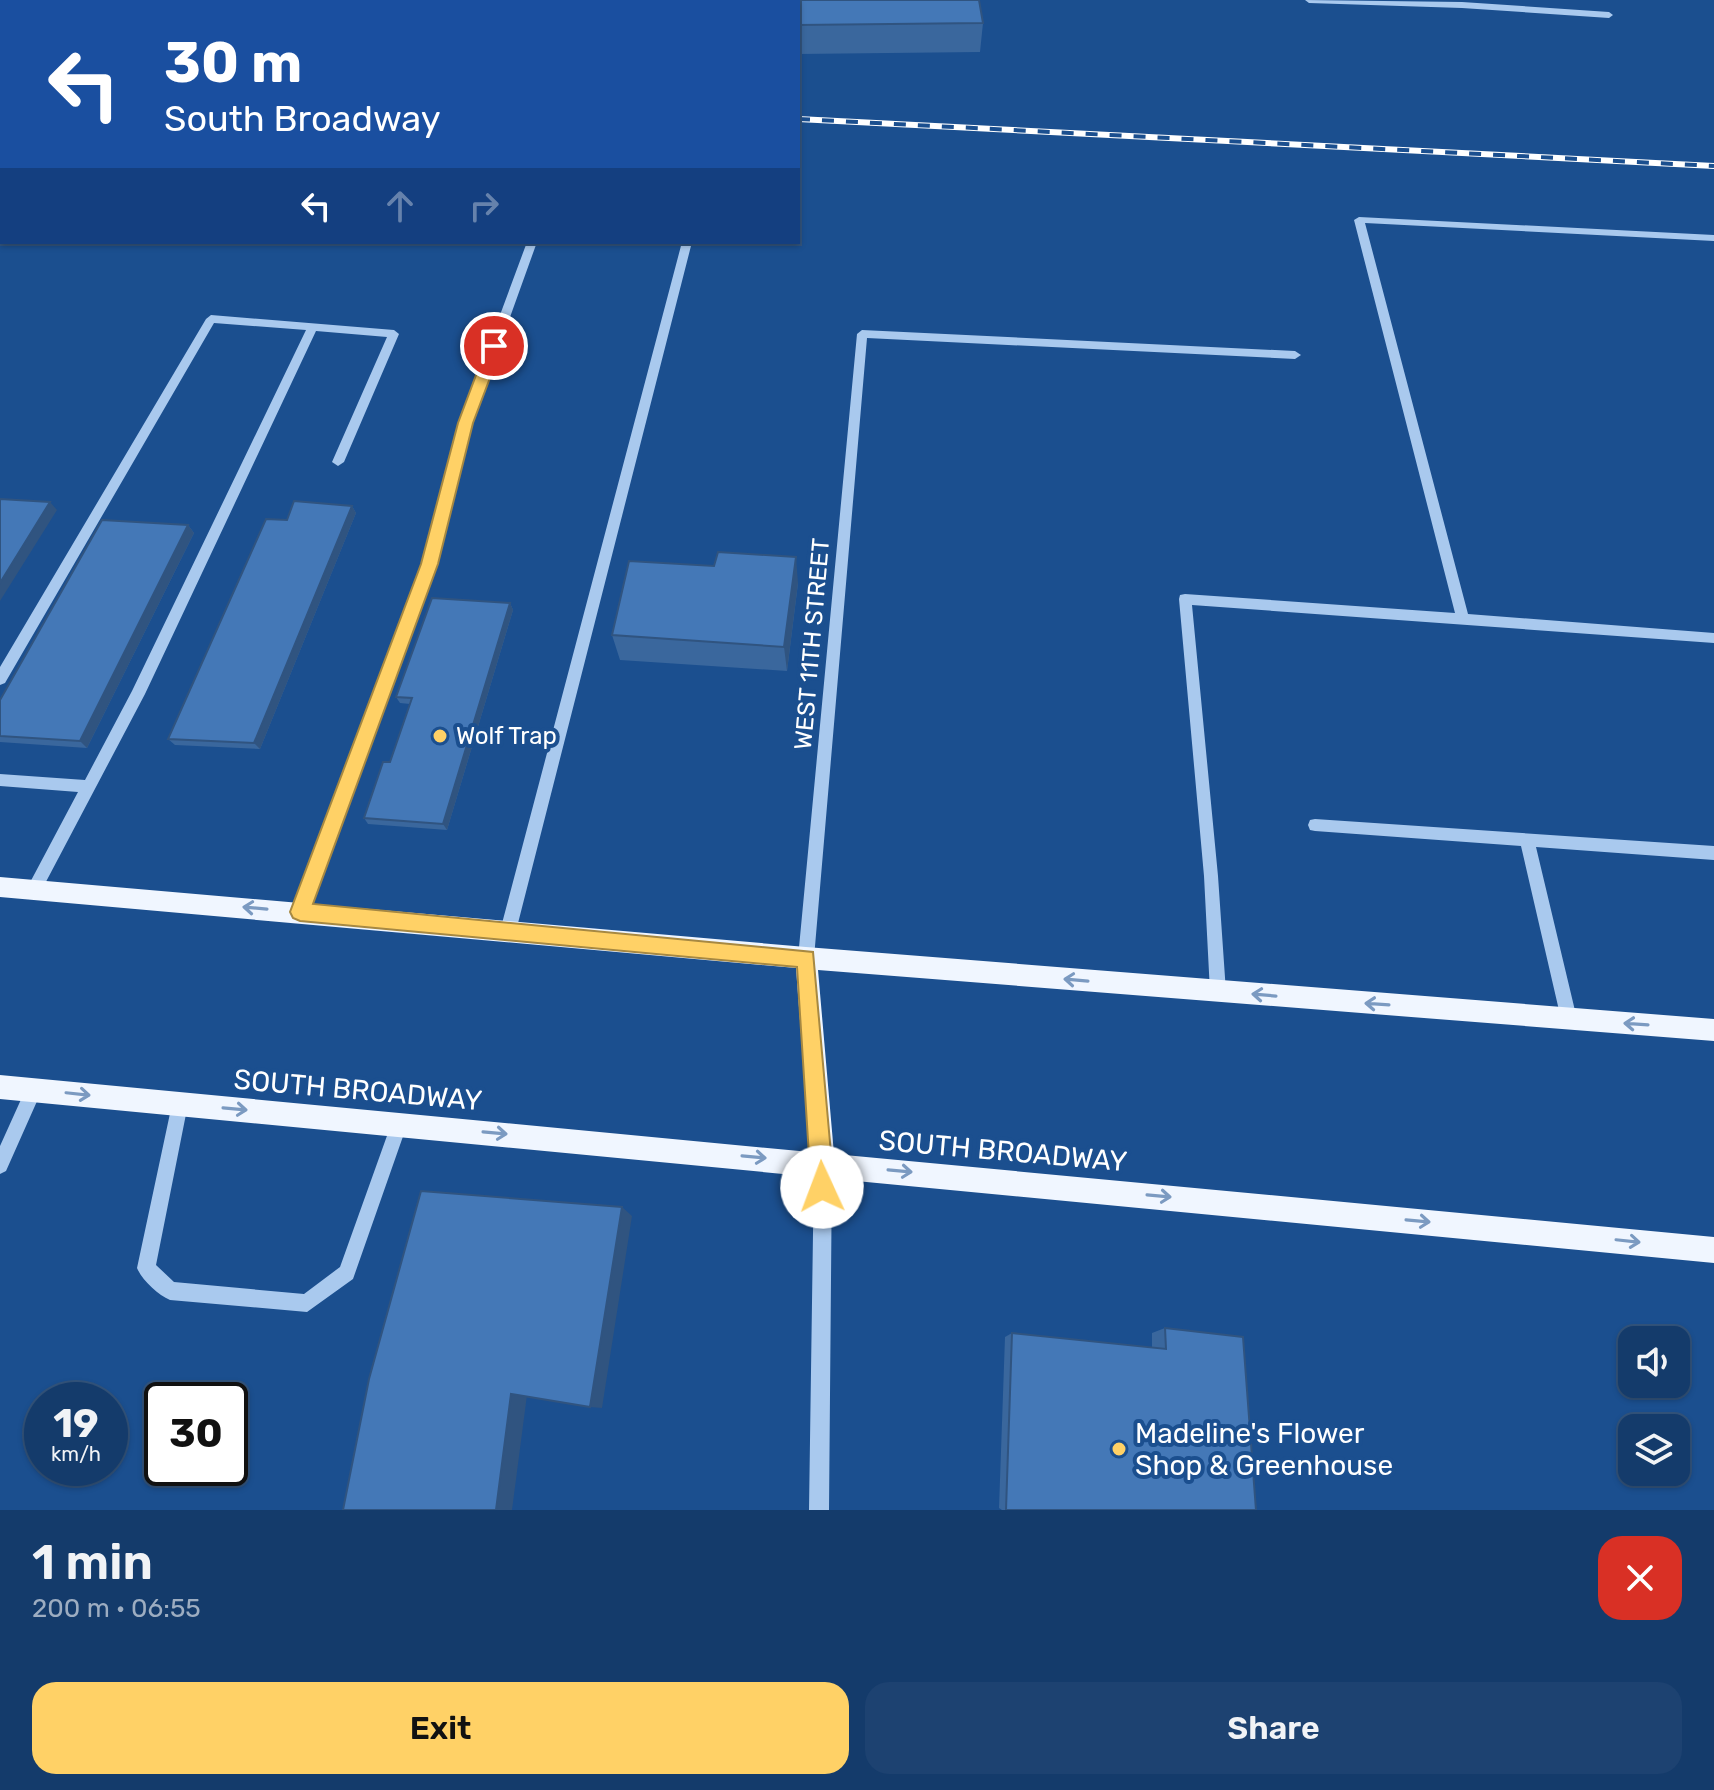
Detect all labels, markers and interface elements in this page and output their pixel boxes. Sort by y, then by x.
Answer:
text: 30 m [164,30,302,96]
icon: left [32,32,136,136]
text: South Broadway [164,97,441,140]
icon: left [294,184,338,228]
icon: ahead [378,184,422,228]
icon: right [462,184,506,228]
pin [460,312,528,380]
icon: arrive [472,324,516,368]
street label: WEST 11TH STREET [789,537,835,751]
place label: Wolf Trap [456,722,557,750]
marker: Wolf Trap [431,727,449,745]
one-way arrow [242,900,269,915]
one-way arrow [1063,972,1090,987]
one-way arrow [1251,987,1278,1002]
one-way arrow [1364,996,1391,1011]
one-way arrow [1623,1016,1650,1031]
street label: SOUTH BROADWAY [233,1063,483,1117]
one-way arrow [64,1087,91,1102]
one-way arrow [222,1102,248,1117]
street label: SOUTH BROADWAY [878,1124,1128,1178]
one-way arrow [481,1126,508,1141]
position arrow [780,1145,864,1229]
one-way arrow [740,1150,767,1165]
one-way arrow [886,1164,913,1179]
one-way arrow [1145,1189,1172,1204]
one-way arrow [1404,1213,1431,1228]
one-way arrow [1614,1233,1641,1248]
map controls [1618,1326,1690,1486]
button: sound [1618,1326,1690,1398]
speed limit sign: 30 [144,1382,248,1486]
text: 19 [53,1400,99,1447]
button: layers [1618,1414,1690,1486]
place label: Madeline's Flower Shop & Greenhouse [1135,1417,1393,1482]
marker: Madeline's Flower Shop & Greenhouse [1110,1440,1128,1458]
text: km/h [51,1442,101,1466]
text: 1 min [32,1534,153,1591]
button: close [1598,1536,1682,1620]
text: 200 m · 06:55 [32,1593,201,1624]
button: Exit [32,1682,849,1774]
button: Share [865,1682,1682,1774]

